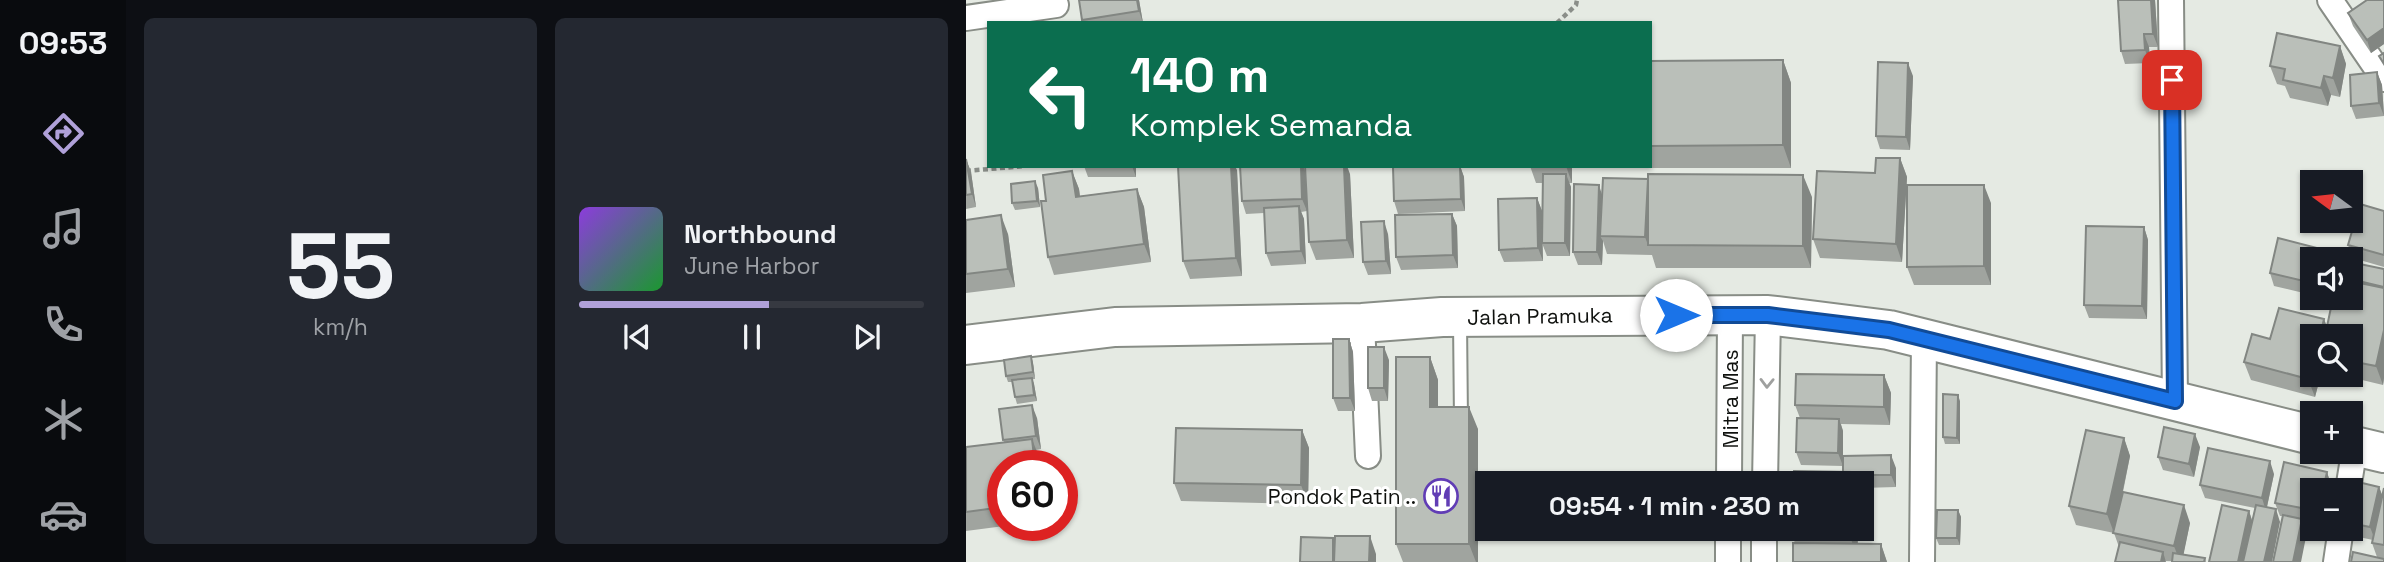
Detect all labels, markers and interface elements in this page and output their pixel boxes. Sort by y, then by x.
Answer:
text: 09:53 [19,23,107,63]
text: 140 m [1130,44,1269,106]
icon: left [1015,49,1106,140]
pin [2142,50,2202,110]
icon: arrive [2153,61,2191,99]
text: Komplek Semanda [1130,105,1412,145]
icon: directions [39,109,88,158]
north arrow [2300,170,2362,233]
map controls [2300,170,2363,541]
icon: music [39,204,88,253]
text: 55 [286,208,395,325]
text: Northbound [684,217,837,251]
button: sound [2300,247,2363,310]
text: June Harbor [684,251,819,281]
position arrow [1639,278,1713,352]
icon: phone [39,300,88,349]
street label: Jalan Pramuka [1467,301,1613,331]
text: km/h [313,312,368,342]
icon: previous [618,318,656,356]
icon: pause [733,318,771,356]
icon: next [848,318,886,356]
button: search [2300,324,2363,387]
street label: Mitra Mas [1717,349,1744,449]
one-way arrow [1759,379,1775,389]
icon: climate [39,395,88,444]
button: + [2300,401,2363,464]
speed limit sign: 60 [987,450,1078,541]
restaurant icon: Pondok Patin .. [1422,477,1460,515]
button: − [2300,478,2363,541]
place label: Pondok Patin .. [1268,483,1416,510]
text: 09:54 · 1 min · 230 m [1549,489,1800,523]
icon: car [39,490,88,539]

